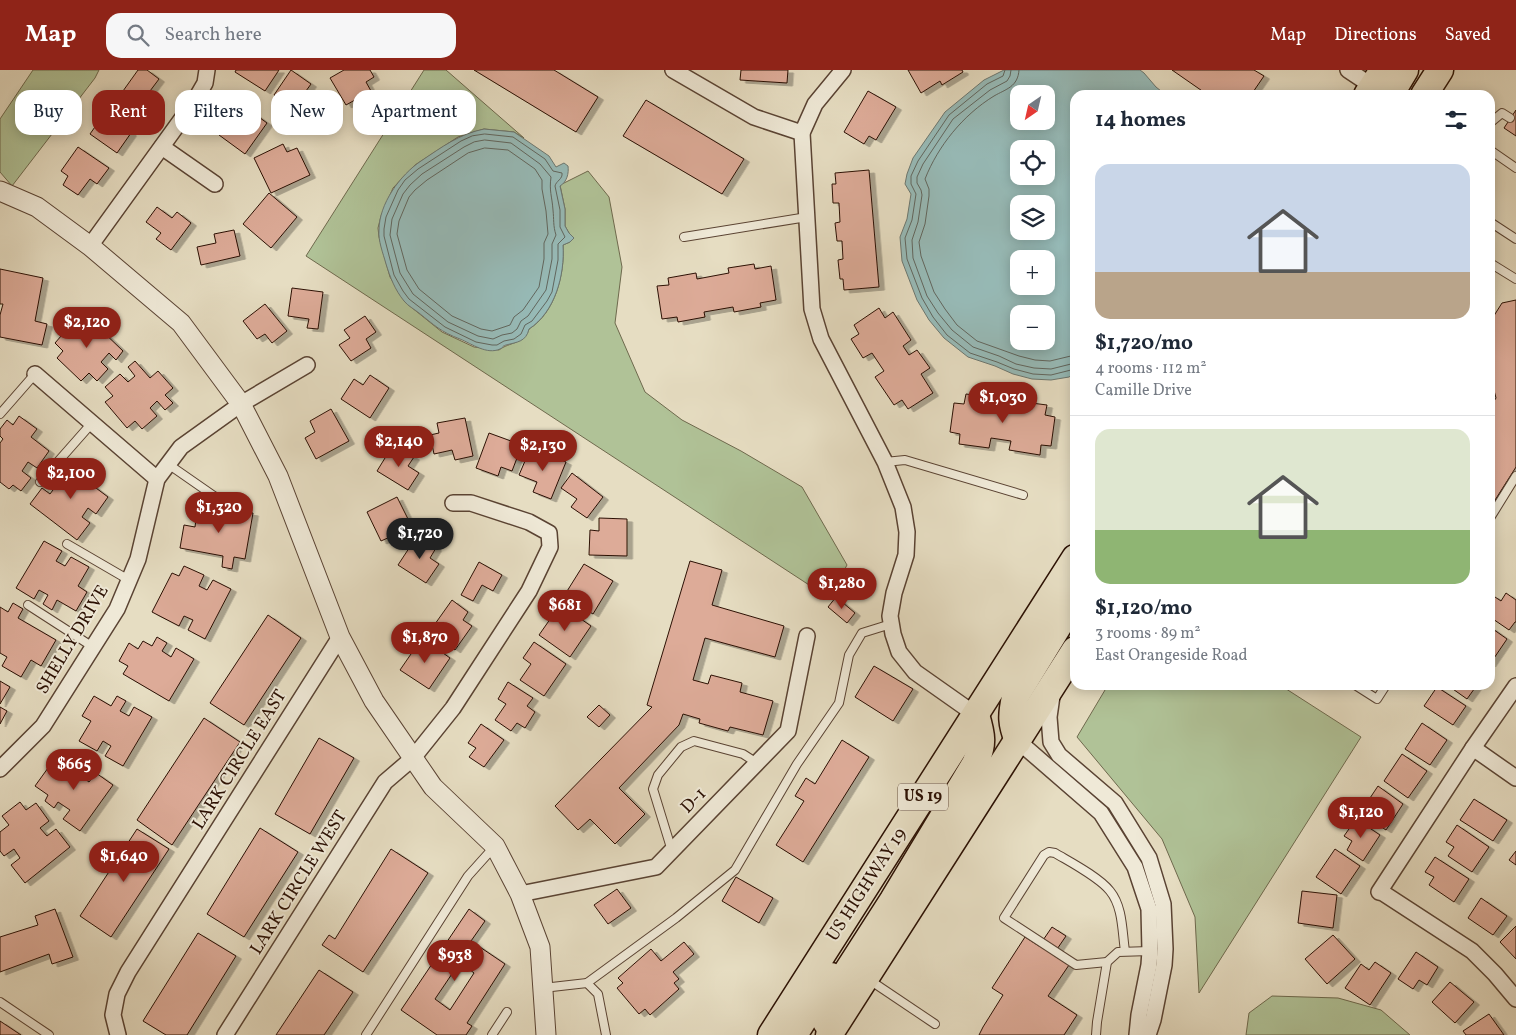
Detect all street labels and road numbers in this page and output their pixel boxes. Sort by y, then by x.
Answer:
street label: SHELLY DRIVE [31,581,116,699]
street label: LARK CIRCLE EAST [187,685,293,835]
street label: D-1 [675,782,713,820]
road number: US 19 [898,784,948,810]
street label: LARK CIRCLE WEST [245,806,354,960]
street label: US HIGHWAY 19 [821,823,913,947]

